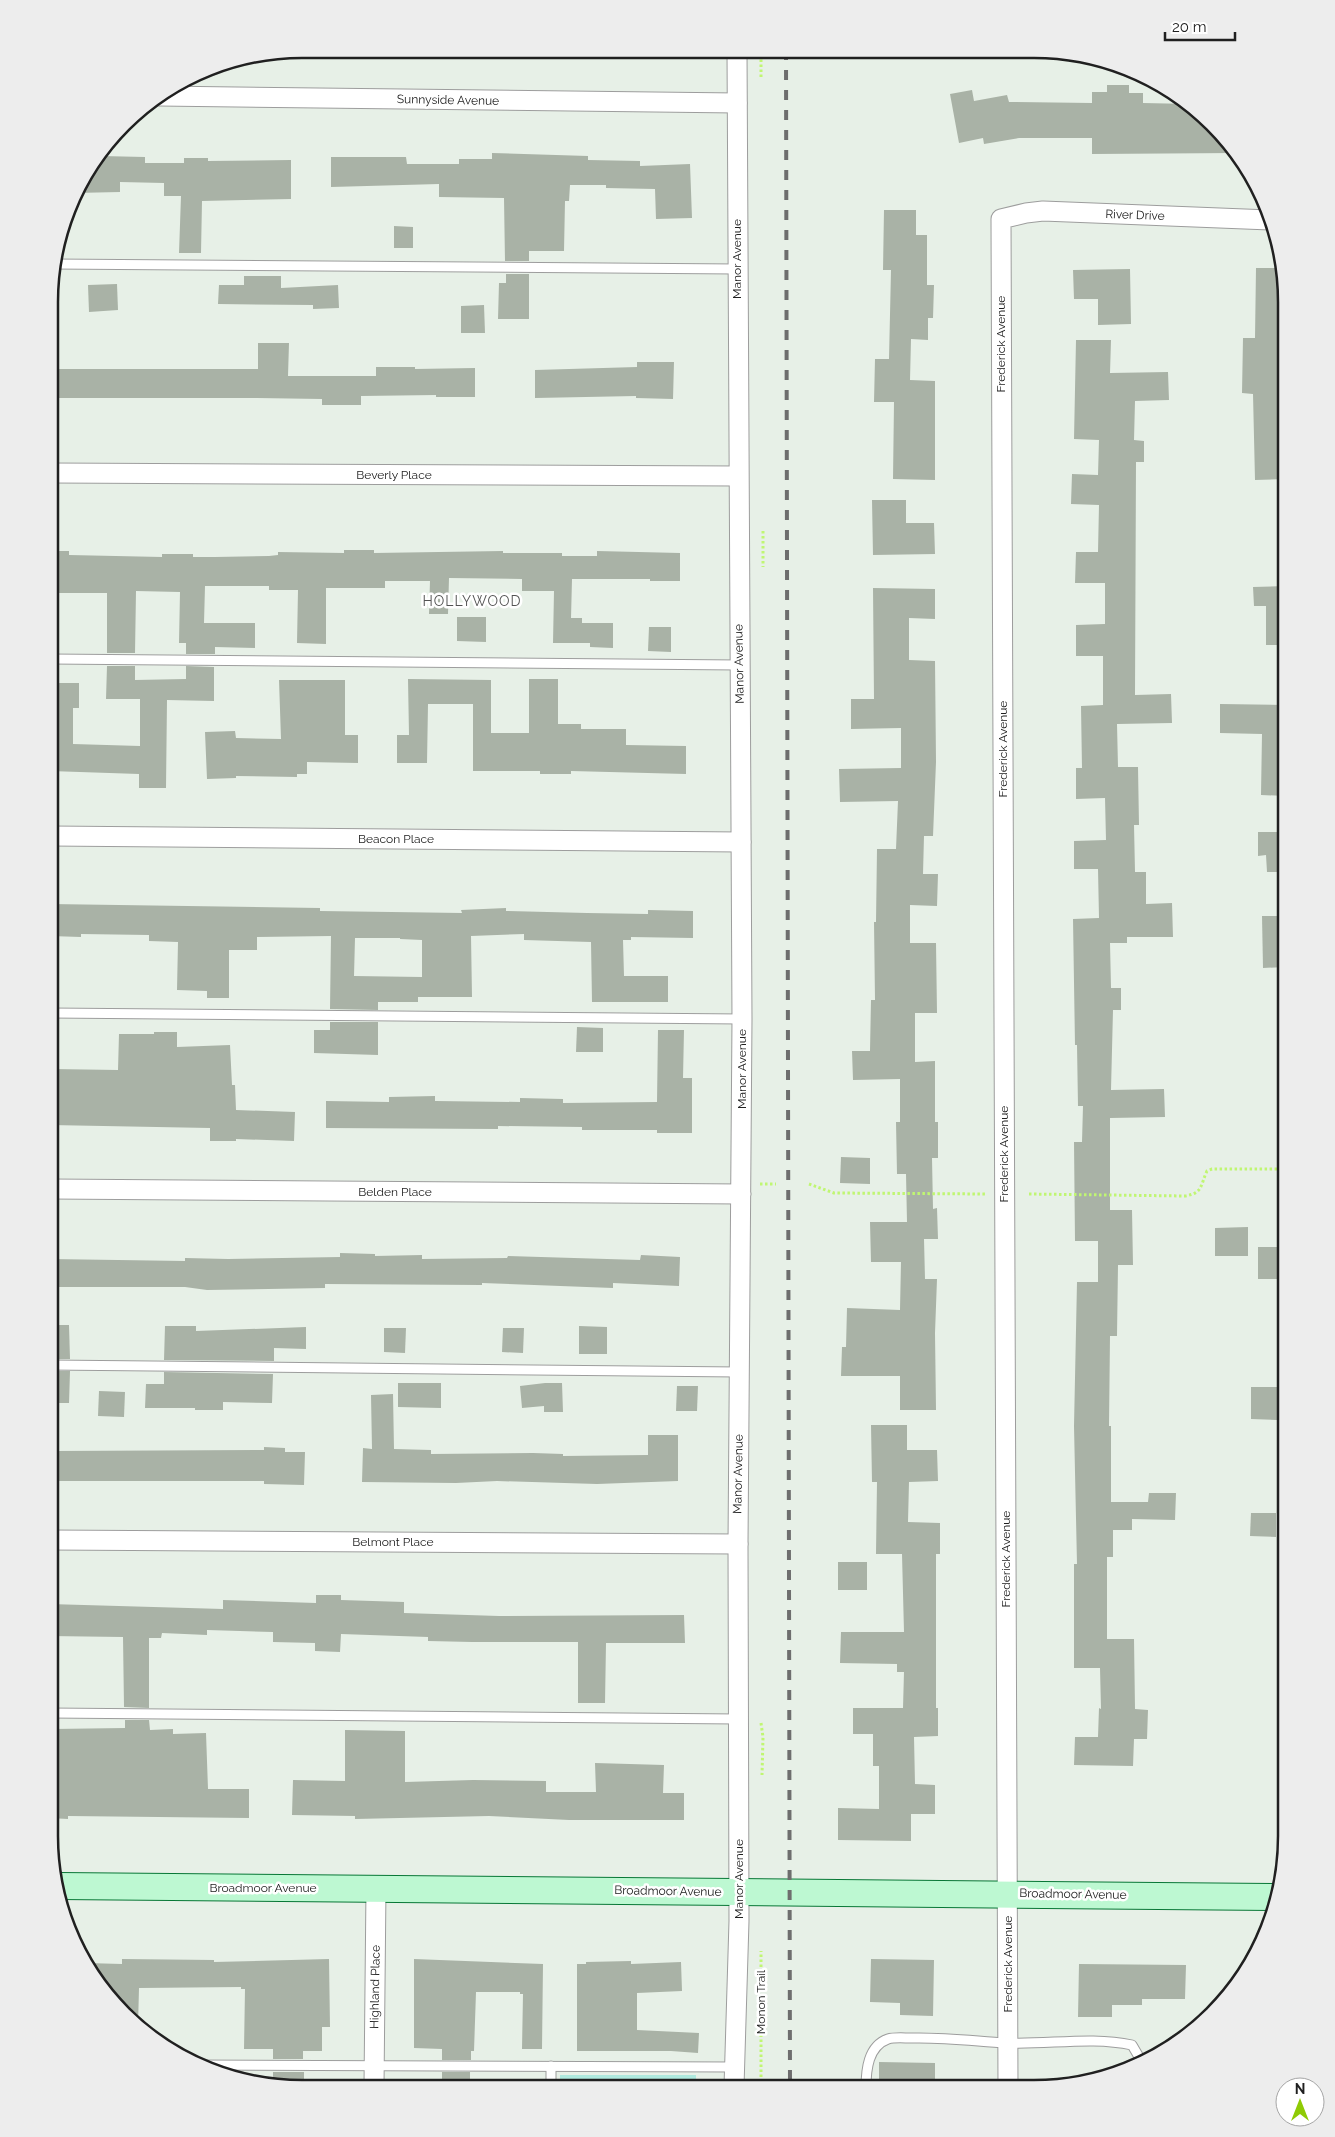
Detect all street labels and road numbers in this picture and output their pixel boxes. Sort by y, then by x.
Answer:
street label: Sunnyside Avenue [397,92,499,108]
street label: River Drive [1105,207,1165,223]
street label: Manor Avenue [730,219,744,299]
street label: Frederick Avenue [994,296,1008,392]
street label: Beverly Place [356,468,432,482]
street label: Manor Avenue [731,624,747,704]
street label: Frederick Avenue [996,701,1010,797]
street label: Beacon Place [358,832,434,846]
street label: Manor Avenue [735,1029,749,1109]
street label: Frederick Avenue [997,1106,1011,1202]
street label: Belden Place [358,1185,432,1199]
street label: Manor Avenue [730,1434,746,1514]
street label: Frederick Avenue [999,1511,1013,1607]
street label: Belmont Place [352,1535,434,1549]
street label: Manor Avenue [732,1839,746,1919]
street label: Broadmoor Avenue [209,1881,317,1895]
street label: Broadmoor Avenue [614,1883,722,1899]
street label: Broadmoor Avenue [1019,1886,1127,1902]
street label: Frederick Avenue [1001,1916,1015,2012]
street label: Highland Place [367,1945,383,2029]
street label: Monon Trail [754,1969,768,2034]

